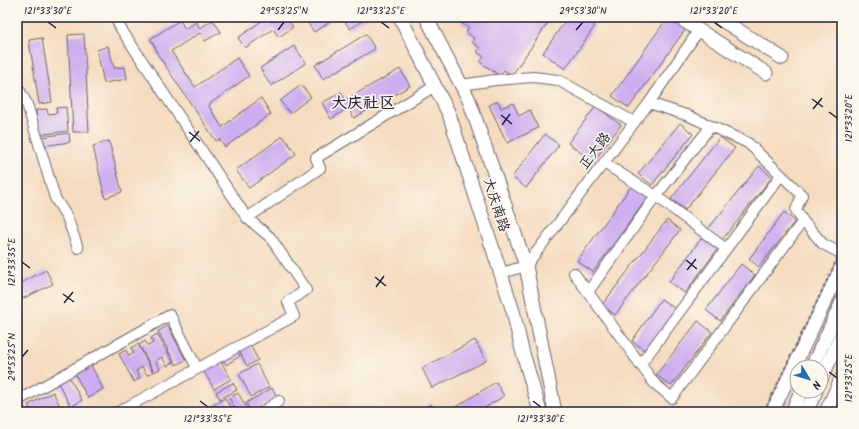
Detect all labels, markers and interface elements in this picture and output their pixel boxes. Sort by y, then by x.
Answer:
text: 121°33'30"E [24,3,73,19]
text: 29°53'25"N [260,3,308,19]
text: 121°33'25"E [357,3,406,19]
text: 29°53'30"N [559,3,607,19]
text: 121°33'20"E [690,3,739,19]
district label: 大庆社区 [331,91,395,116]
text: 121°33'20"E [841,93,857,142]
street label: 正大路 [574,128,616,174]
street label: 大庆南路 [477,175,515,235]
text: 121°33'35"E [4,237,20,286]
text: 29°53'25"N [4,333,20,381]
text: 121°33'25"E [841,353,857,402]
north arrow [789,359,829,399]
text: N [807,376,825,393]
text: 121°33'35"E [184,411,233,427]
text: 121°33'30"E [517,411,566,427]

